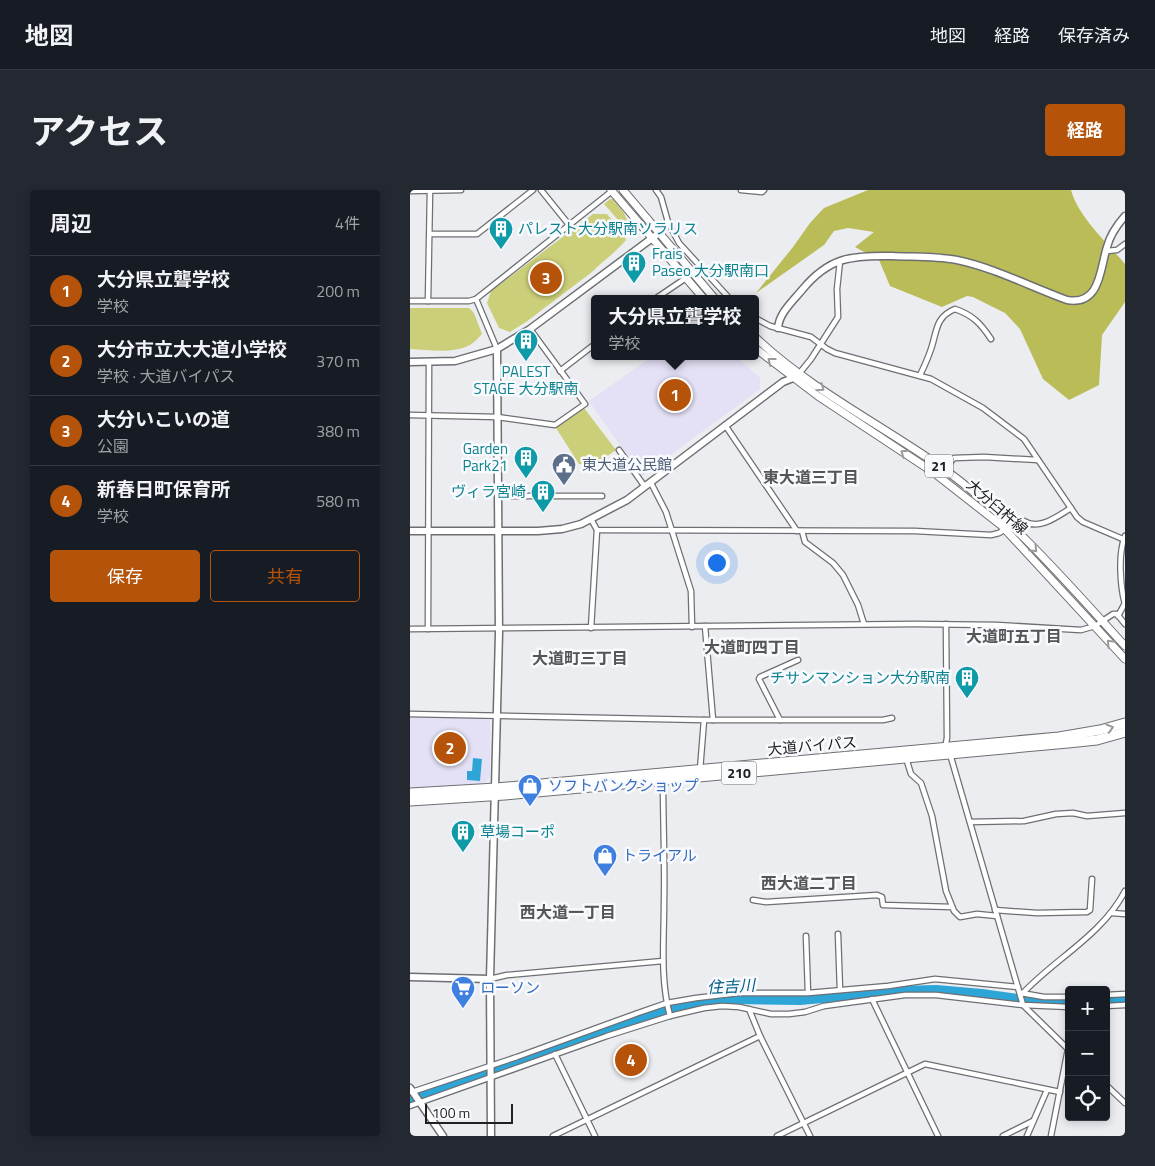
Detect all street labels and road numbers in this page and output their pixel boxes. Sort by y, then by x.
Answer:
road number: 21 [925,454,953,478]
street label: 大分臼杵線 [961,473,1033,540]
street label: 大道バイパス [766,730,858,761]
road number: 210 [722,762,756,784]

